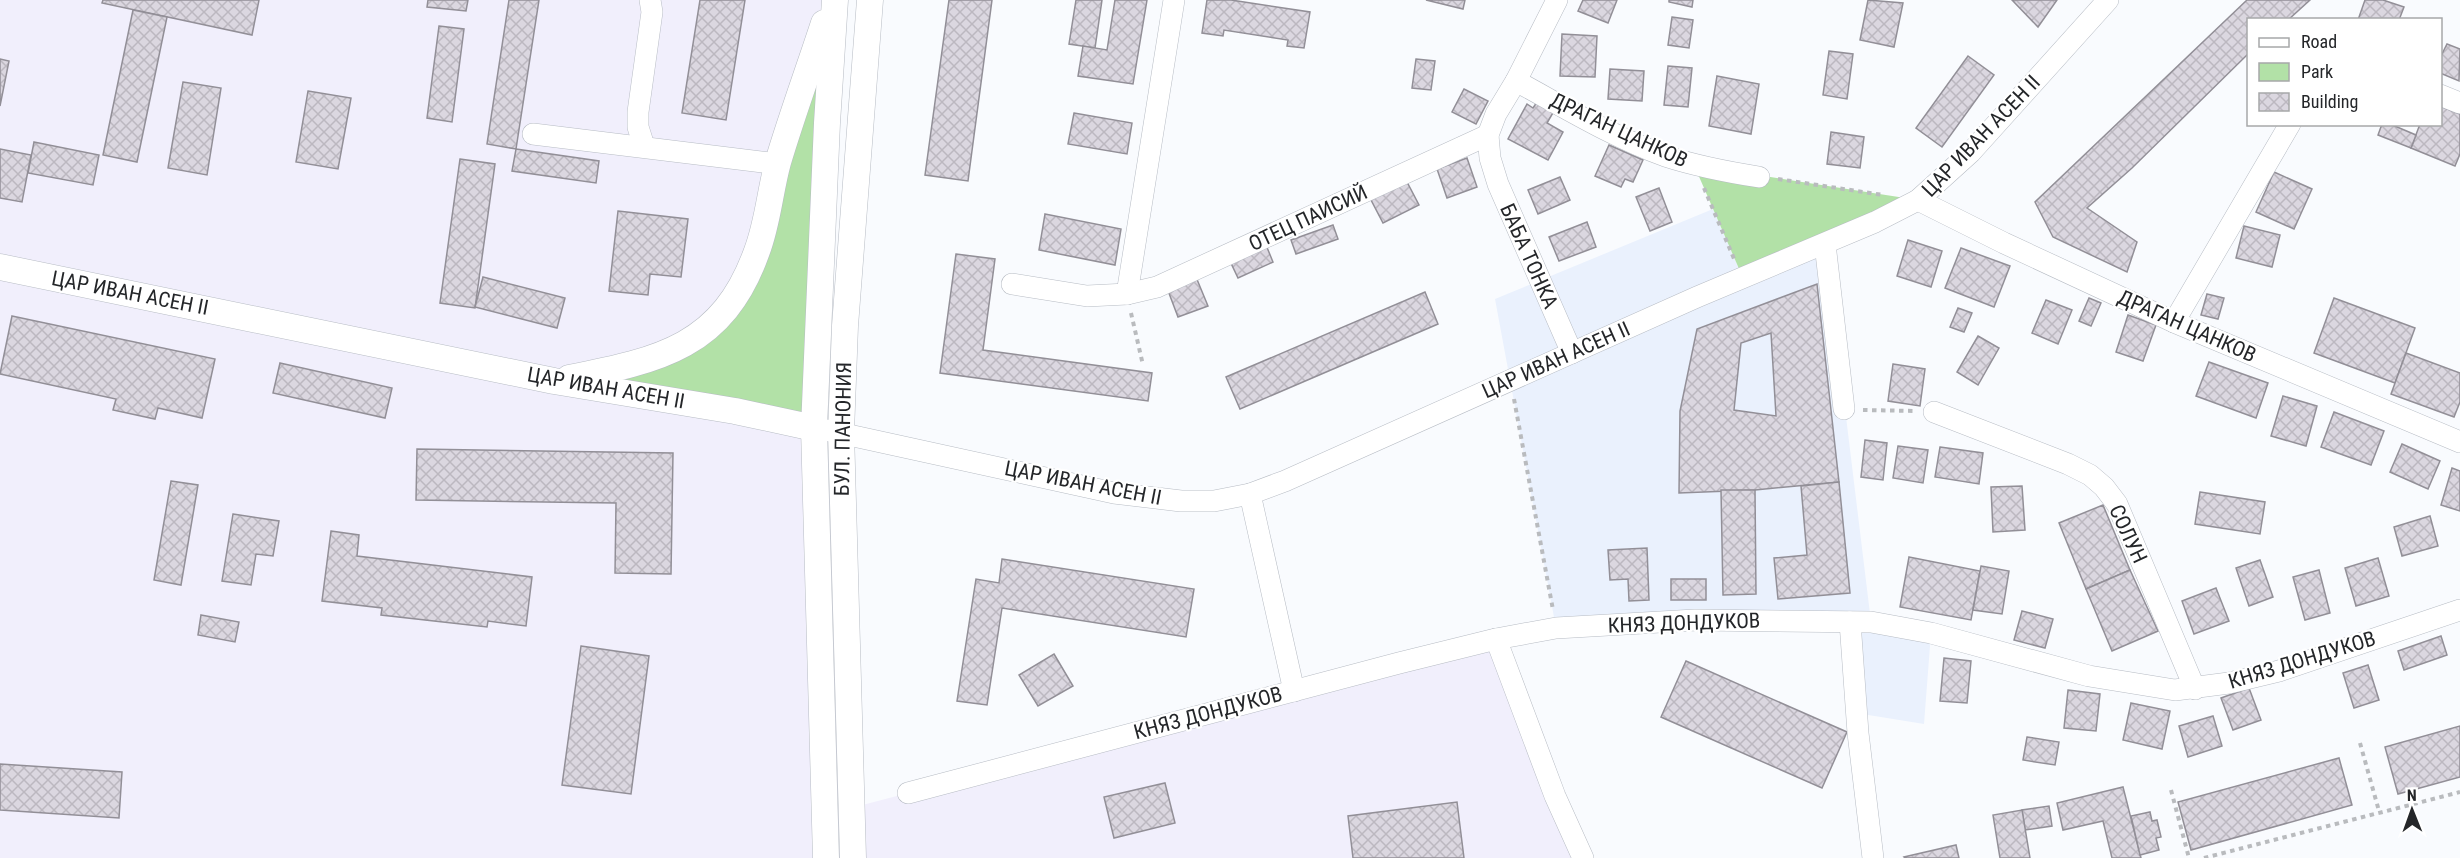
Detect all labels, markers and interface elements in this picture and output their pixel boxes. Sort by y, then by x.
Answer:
legend [2247,18,2442,126]
text: Road [2301,31,2337,52]
text: Park [2301,61,2333,82]
street label: ЦАР ИВАН АСЕН II [1917,70,2045,202]
street label: ДРАГАН ЦАНКОВ [1547,88,1691,172]
text: Building [2301,91,2358,112]
street label: ОТЕЦ ПАИСИЙ [1245,180,1371,256]
street label: БАБА ТОНКА [1495,200,1563,312]
street label: ЦАР ИВАН АСЕН II [50,266,210,320]
street label: ДРАГАН ЦАНКОВ [2114,285,2260,367]
street label: ЦАР ИВАН АСЕН II [1478,317,1634,403]
street label: ЦАР ИВАН АСЕН II [525,362,687,414]
street label: БУЛ. ПАНОНИЯ [830,362,856,496]
street label: ЦАР ИВАН АСЕН II [1003,456,1163,510]
street label: СОЛУН [2104,501,2152,567]
street label: КНЯЗ ДОНДУКОВ [1607,608,1761,638]
street label: КНЯЗ ДОНДУКОВ [2225,626,2379,694]
street label: КНЯЗ ДОНДУКОВ [1131,682,1285,744]
north arrow [2382,780,2442,840]
text: N [2407,786,2417,805]

